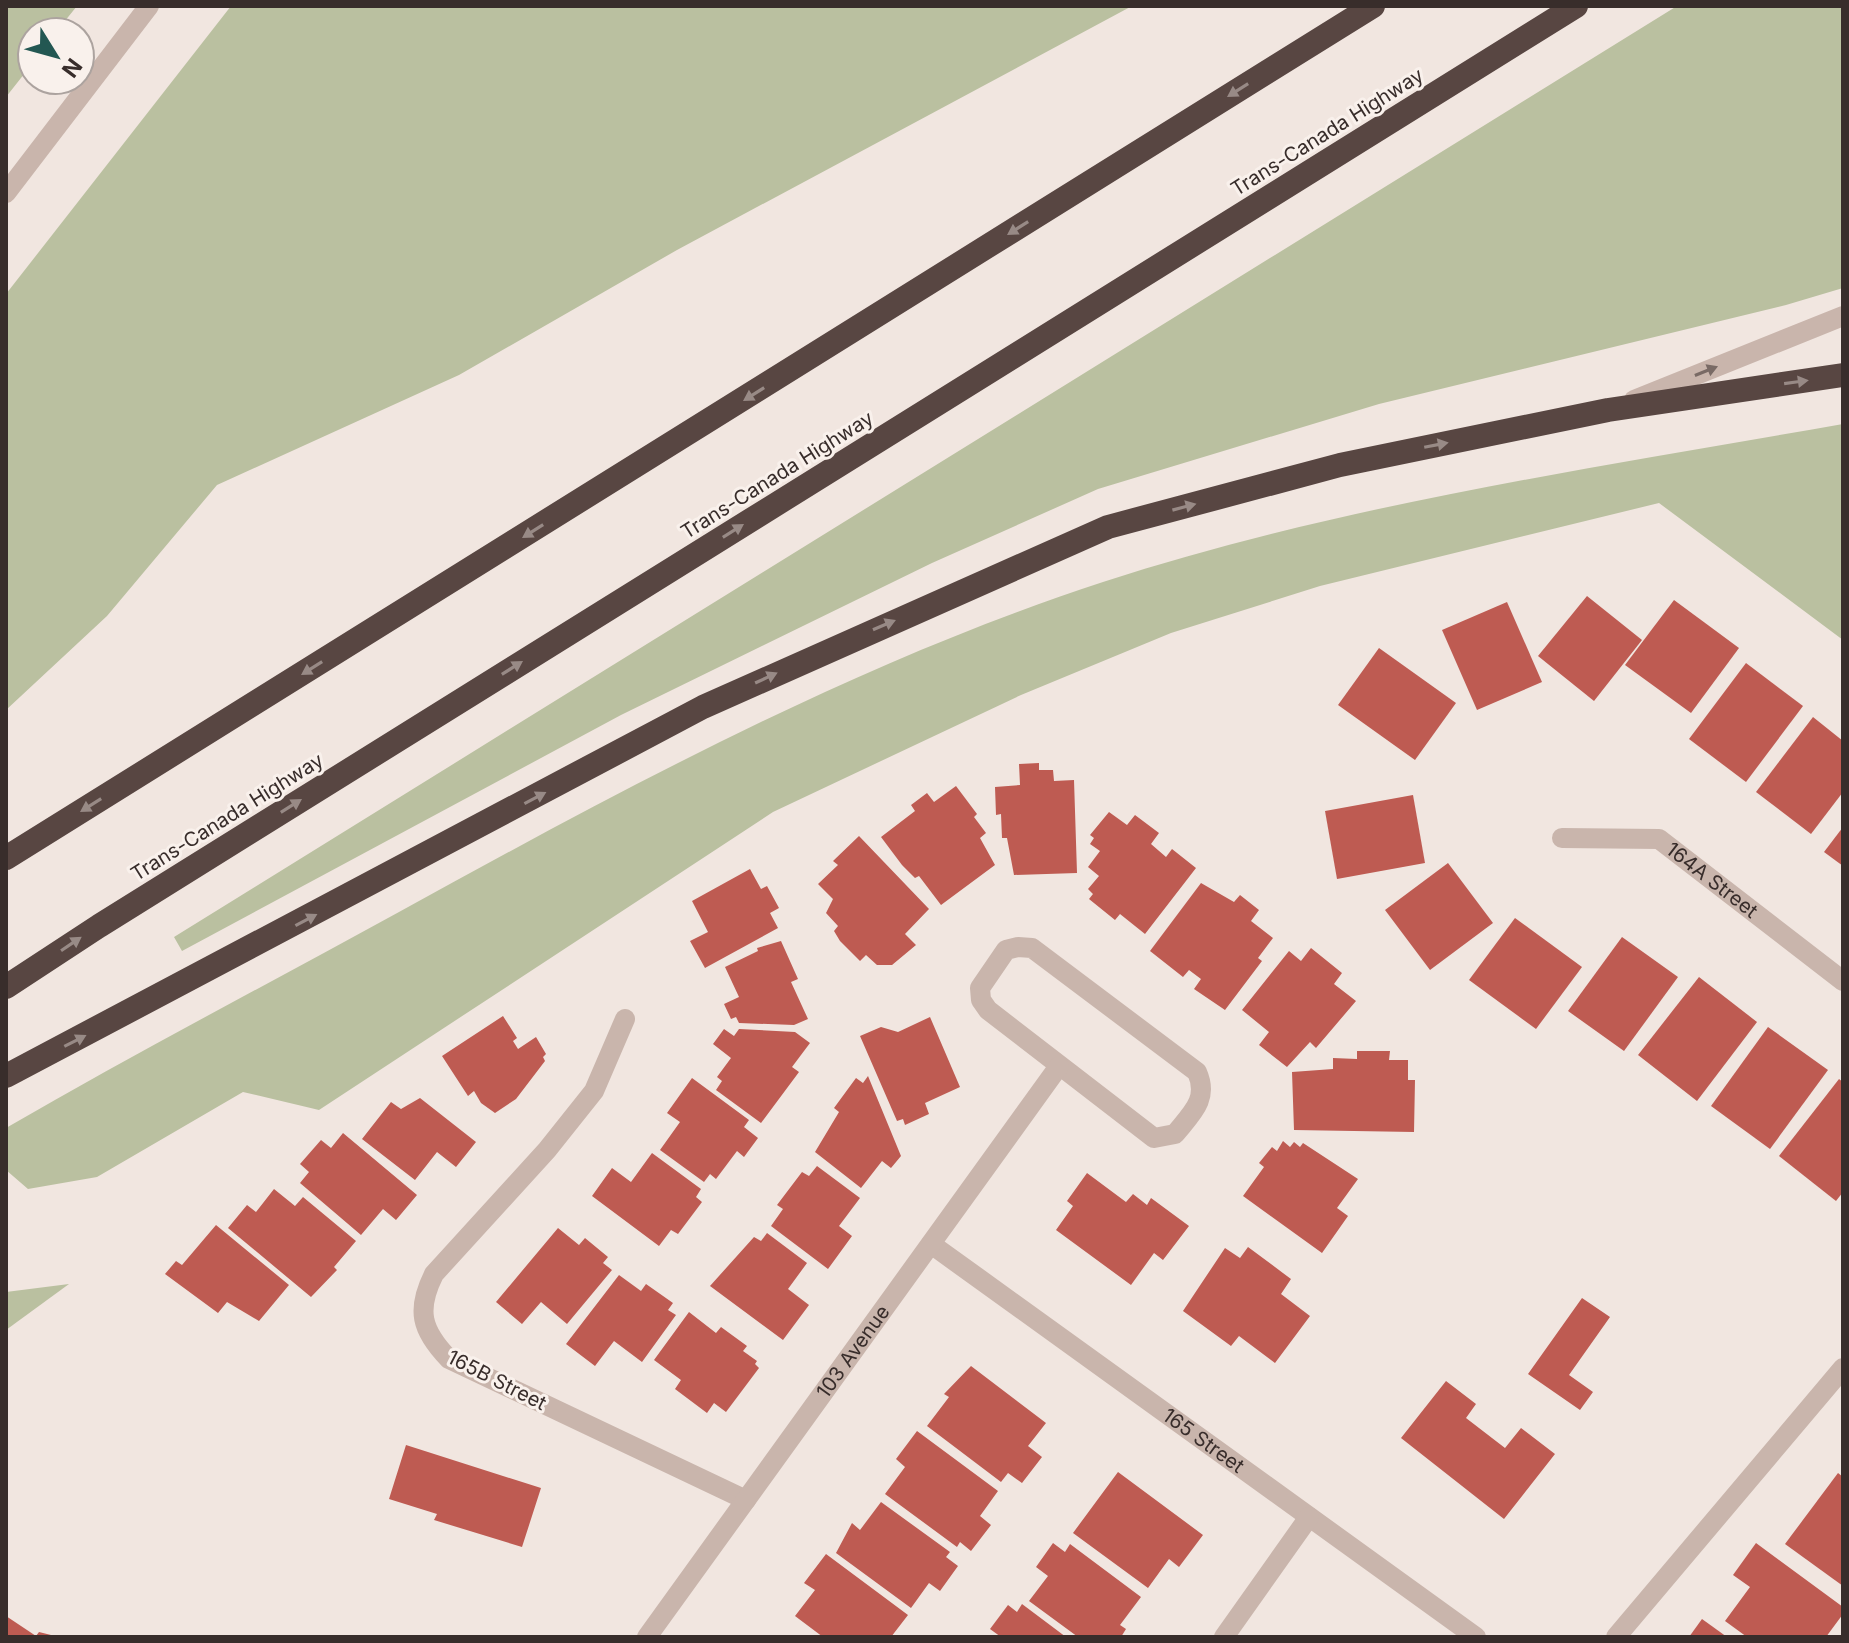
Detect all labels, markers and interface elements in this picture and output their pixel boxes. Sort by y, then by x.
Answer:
north arrow [16,16,96,96]
text: N [57,54,87,83]
street label: Trans-Canada Highway [1226,63,1428,201]
one-way arrow [1227,82,1248,97]
one-way arrow [1007,221,1029,235]
one-way arrow [1694,364,1718,377]
one-way arrow [1784,375,1809,388]
one-way arrow [743,387,765,401]
street label: Trans-Canada Highway [676,406,878,544]
one-way arrow [1424,438,1449,451]
one-way arrow [1172,500,1196,513]
one-way arrow [522,524,544,538]
one-way arrow [721,524,744,539]
one-way arrow [872,618,896,631]
one-way arrow [301,661,323,675]
one-way arrow [501,662,523,676]
one-way arrow [754,671,777,685]
street label: Trans-Canada Highway [126,748,328,886]
one-way arrow [524,791,547,805]
one-way arrow [80,798,102,812]
one-way arrow [280,799,302,813]
street label: 164A Street [1661,837,1763,923]
one-way arrow [294,914,317,927]
one-way arrow [60,937,82,952]
one-way arrow [64,1034,87,1047]
street label: 103 Avenue [811,1300,895,1403]
street label: 165B Street [444,1345,551,1415]
street label: 165 Street [1158,1403,1249,1478]

